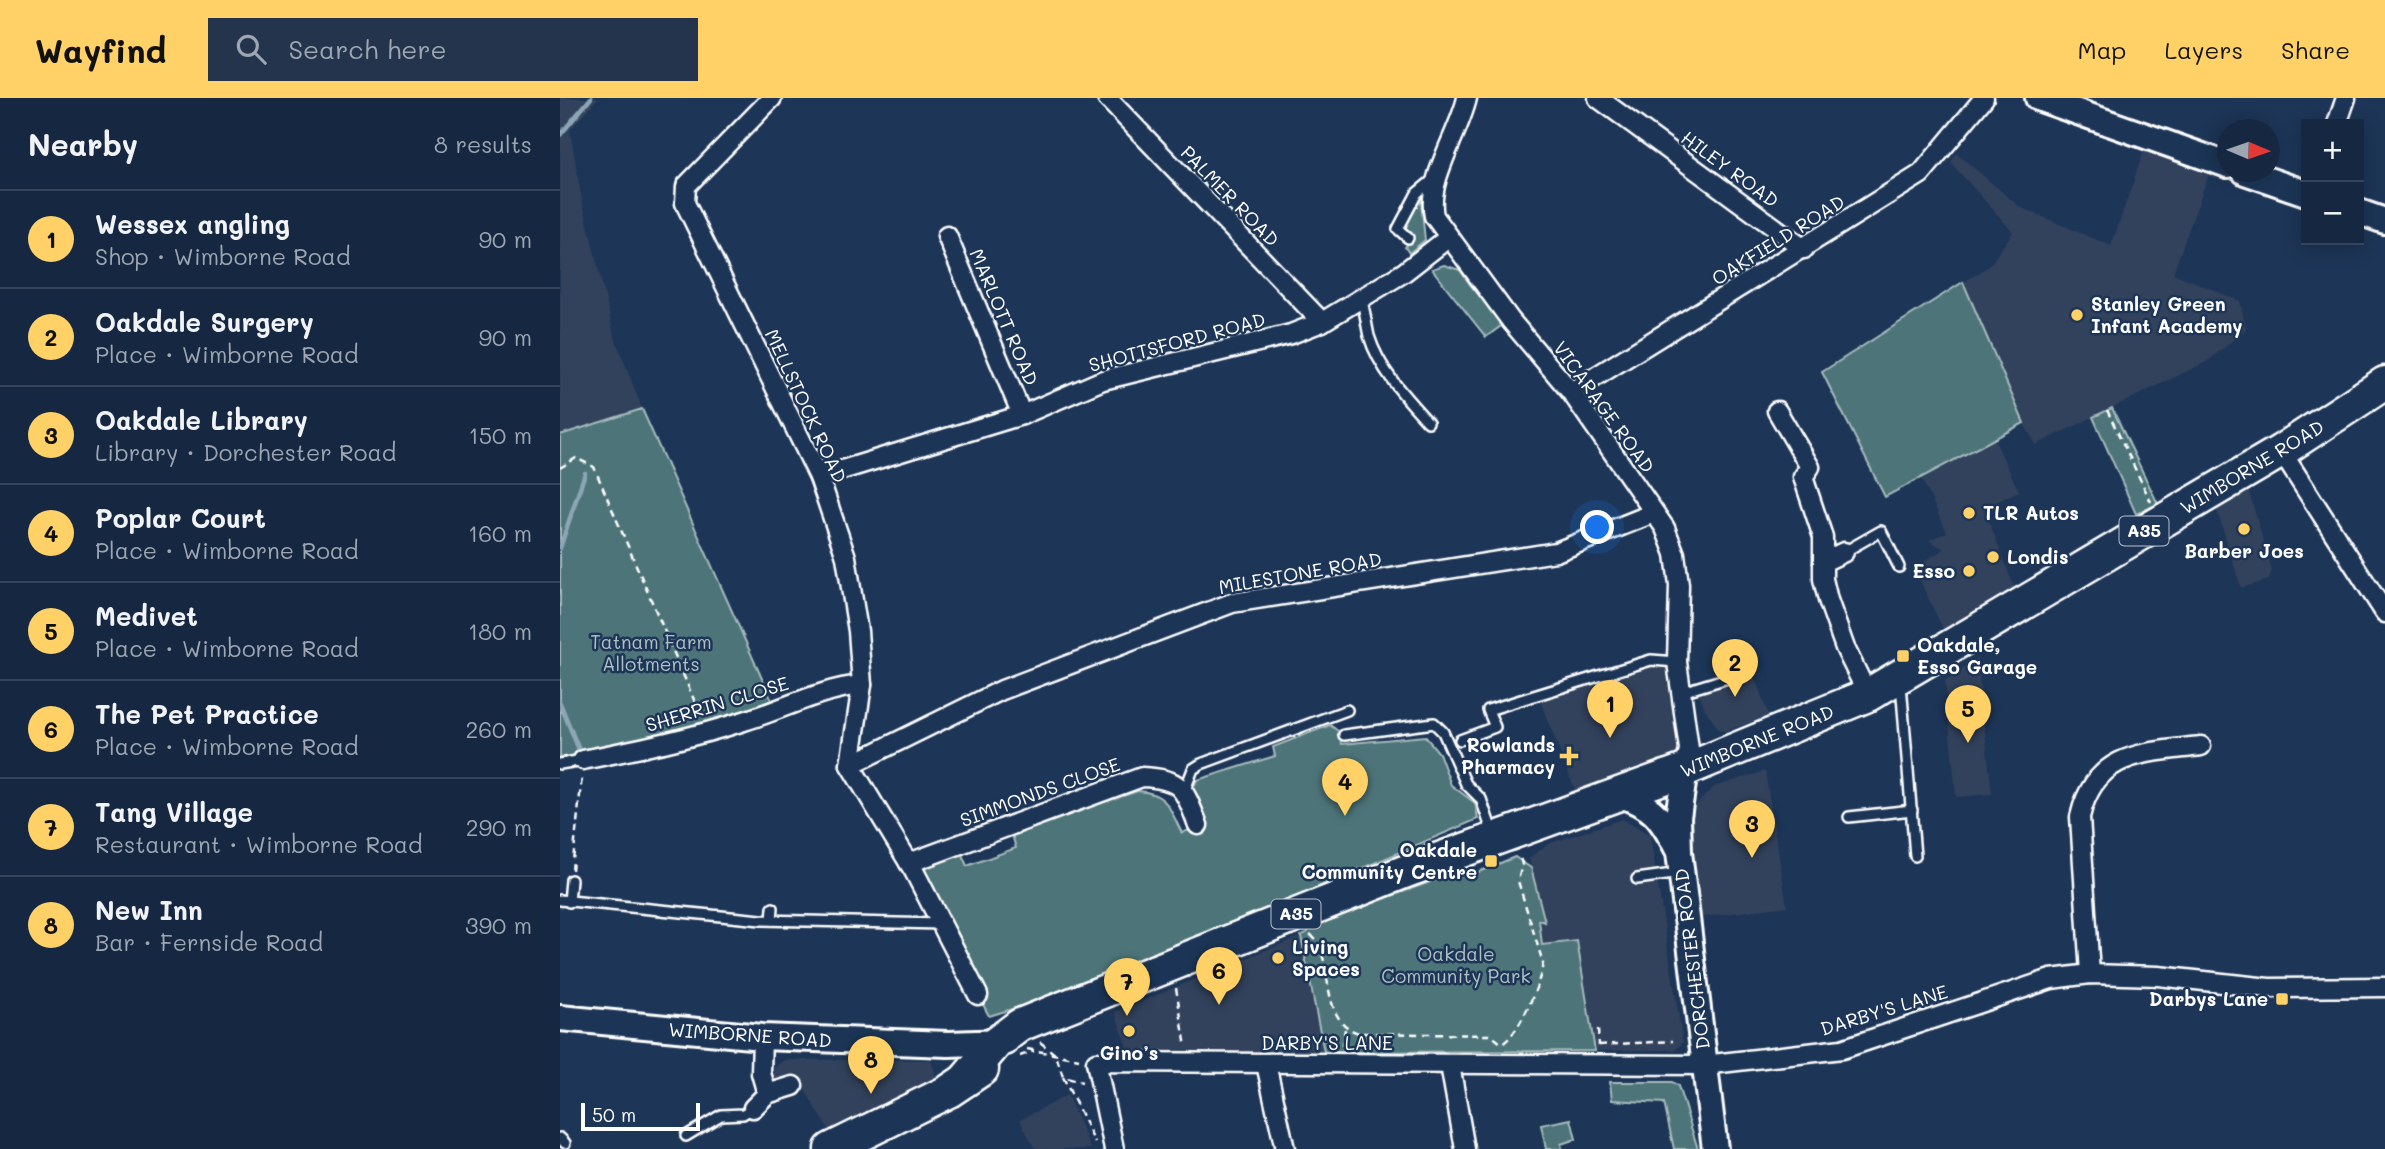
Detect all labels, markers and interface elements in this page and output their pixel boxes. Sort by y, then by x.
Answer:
search box [208,18,698,81]
text: Wayfind [35,28,166,71]
icon: search [232,30,270,68]
text: Search here [288,32,447,66]
text: Map [2078,34,2126,65]
text: Layers [2164,34,2243,65]
text: Share [2281,34,2350,65]
north arrow [2217,119,2280,182]
map controls [2301,119,2364,245]
button: + [2301,119,2364,182]
text: Nearby [28,124,138,164]
street label: HILEY ROAD [1677,125,1784,212]
text: 8 results [434,129,532,159]
street label: PALMER ROAD [1176,140,1285,251]
button: − [2301,182,2364,245]
street label: OAKFIELD ROAD [1707,189,1849,290]
text: Wessex angling [95,207,290,241]
text: 1 [46,224,56,254]
text: 90 m [479,224,532,254]
text: Shop · Wimborne Road [95,241,351,271]
street label: MARLOTT ROAD [964,245,1045,389]
place label: Stanley Green Infant Academy [2091,291,2243,338]
text: Oakdale Surgery [95,305,314,339]
street label: SHOTTSFORD ROAD [1086,306,1268,377]
marker: Stanley Green Infant Academy [2069,307,2085,323]
text: 2 [45,322,57,352]
text: 90 m [479,322,532,352]
street label: MELLSTOCK ROAD [760,325,853,487]
street label: VICARAGE ROAD [1548,336,1661,478]
text: Place · Wimborne Road [95,339,359,369]
text: Oakdale Library [95,403,308,437]
street label: WIMBORNE ROAD [2175,414,2328,519]
text: 3 [44,420,58,450]
text: 150 m [468,420,532,450]
text: Library · Dorchester Road [95,437,396,467]
place label: TLR Autos [1983,500,2079,525]
text: Poplar Court [95,501,266,535]
marker: TLR Autos [1961,505,1977,521]
your location [1580,510,1614,544]
road number: A35 [2120,516,2168,545]
text: 4 [44,518,58,548]
text: 160 m [468,518,532,548]
marker: Barber Joes [2236,521,2252,537]
text: Place · Wimborne Road [95,535,359,565]
place label: Barber Joes [2184,538,2304,563]
place label: Londis [2007,544,2068,569]
street label: MILESTONE ROAD [1216,546,1383,599]
marker: Londis [1985,549,2001,565]
place label: Esso [1912,558,1955,583]
marker: Esso [1961,563,1977,579]
text: Medivet [95,599,198,633]
text: 5 [44,616,58,646]
text: 180 m [468,616,532,646]
park label: Tatnam Farm Allotments [590,629,712,676]
place label: Oakdale, Esso Garage [1917,632,2037,679]
text: Place · Wimborne Road [95,633,359,663]
pin: 2 [1712,639,1758,697]
marker: Oakdale, Esso Garage [1895,648,1911,664]
street label: SHERRIN CLOSE [642,670,791,737]
pin: 1 [1587,680,1633,738]
pin: 5 [1945,685,1991,743]
text: The Pet Practice [95,697,319,731]
street label: WIMBORNE ROAD [1676,698,1837,783]
text: 6 [44,714,58,744]
text: 260 m [465,714,532,744]
text: Place · Wimborne Road [95,731,359,761]
place label: Rowlands Pharmacy [1461,732,1555,779]
marker: Rowlands Pharmacy [1561,748,1577,764]
street label: SIMMONDS CLOSE [956,751,1123,832]
pin: 4 [1322,758,1368,816]
text: Tang Village [95,795,253,829]
pin: 3 [1729,800,1775,858]
text: 7 [45,812,57,842]
text: 290 m [466,812,532,842]
text: Restaurant · Wimborne Road [95,829,423,859]
place label: Oakdale Community Centre [1301,837,1477,884]
marker: Oakdale Community Centre [1483,853,1499,869]
street label: DORCHESTER ROAD [1668,867,1715,1051]
text: New Inn [95,893,203,927]
road number: A35 [1272,900,1320,928]
text: 8 [44,910,58,940]
text: 390 m [465,910,532,940]
text: Bar · Fernside Road [95,927,323,957]
place label: Living Spaces [1292,934,1360,981]
park label: Oakdale Community Park [1381,941,1531,988]
pin: 6 [1196,947,1242,1005]
marker: Living Spaces [1270,950,1286,966]
pin: 7 [1104,958,1150,1016]
street label: DARBY'S LANE [1817,978,1951,1041]
place label: Darbys Lane [2149,986,2268,1011]
marker: Darbys Lane [2274,991,2290,1007]
street label: WIMBORNE ROAD [668,1016,833,1053]
marker: Gino’s [1121,1023,1137,1039]
street label: DARBY'S LANE [1261,1030,1393,1055]
pin: 8 [848,1036,894,1094]
place label: Gino’s [1100,1040,1158,1065]
scale bar [581,1100,700,1132]
text: 50 m [592,1102,636,1127]

